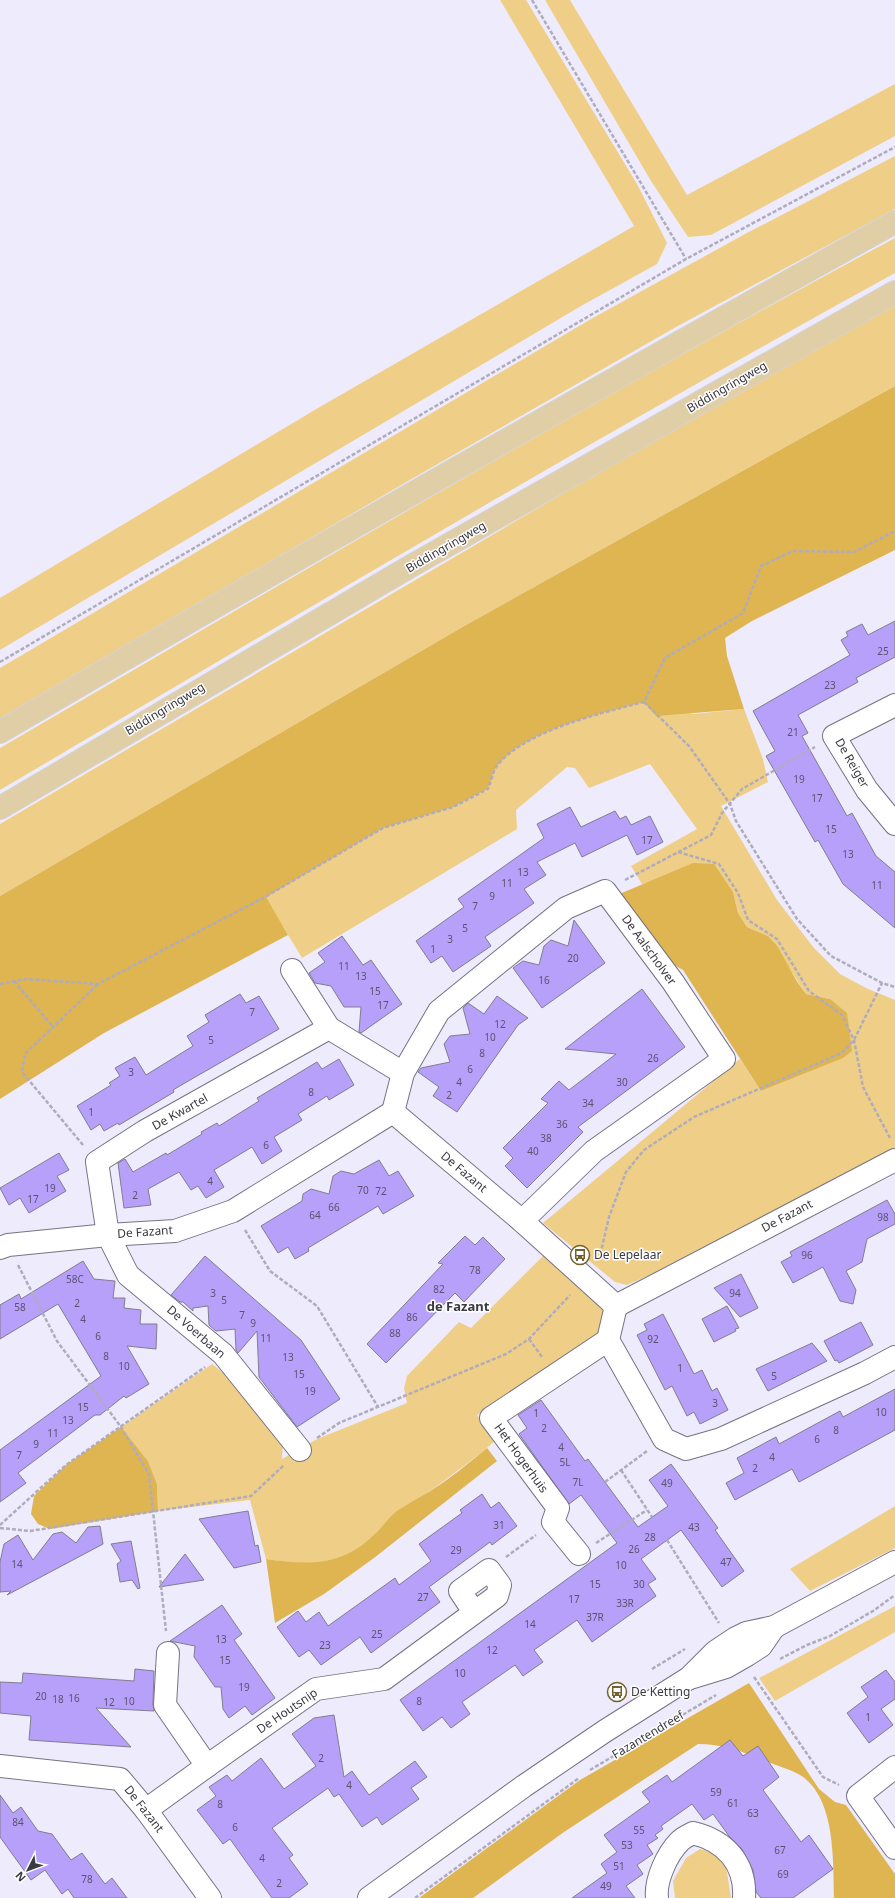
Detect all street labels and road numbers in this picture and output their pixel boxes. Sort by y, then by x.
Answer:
street label: Biddingringweg [684,357,770,416]
street label: Biddingringweg [403,517,489,576]
street label: Biddingringweg [122,678,208,739]
street label: De Reiger [831,735,874,791]
street label: De Aalscholver [618,911,681,988]
street label: De Kwartel [149,1089,211,1134]
street label: De Fazant [438,1147,492,1196]
street label: De Fazant [758,1195,816,1236]
street label: De Fazant [117,1221,174,1242]
street label: De Voerbaan [163,1301,229,1362]
street label: Het Hogerhuis [490,1420,553,1496]
street label: De Houtsnip [253,1684,321,1737]
street label: Fazantendreef [609,1706,688,1763]
street label: De Fazant [121,1781,169,1836]

